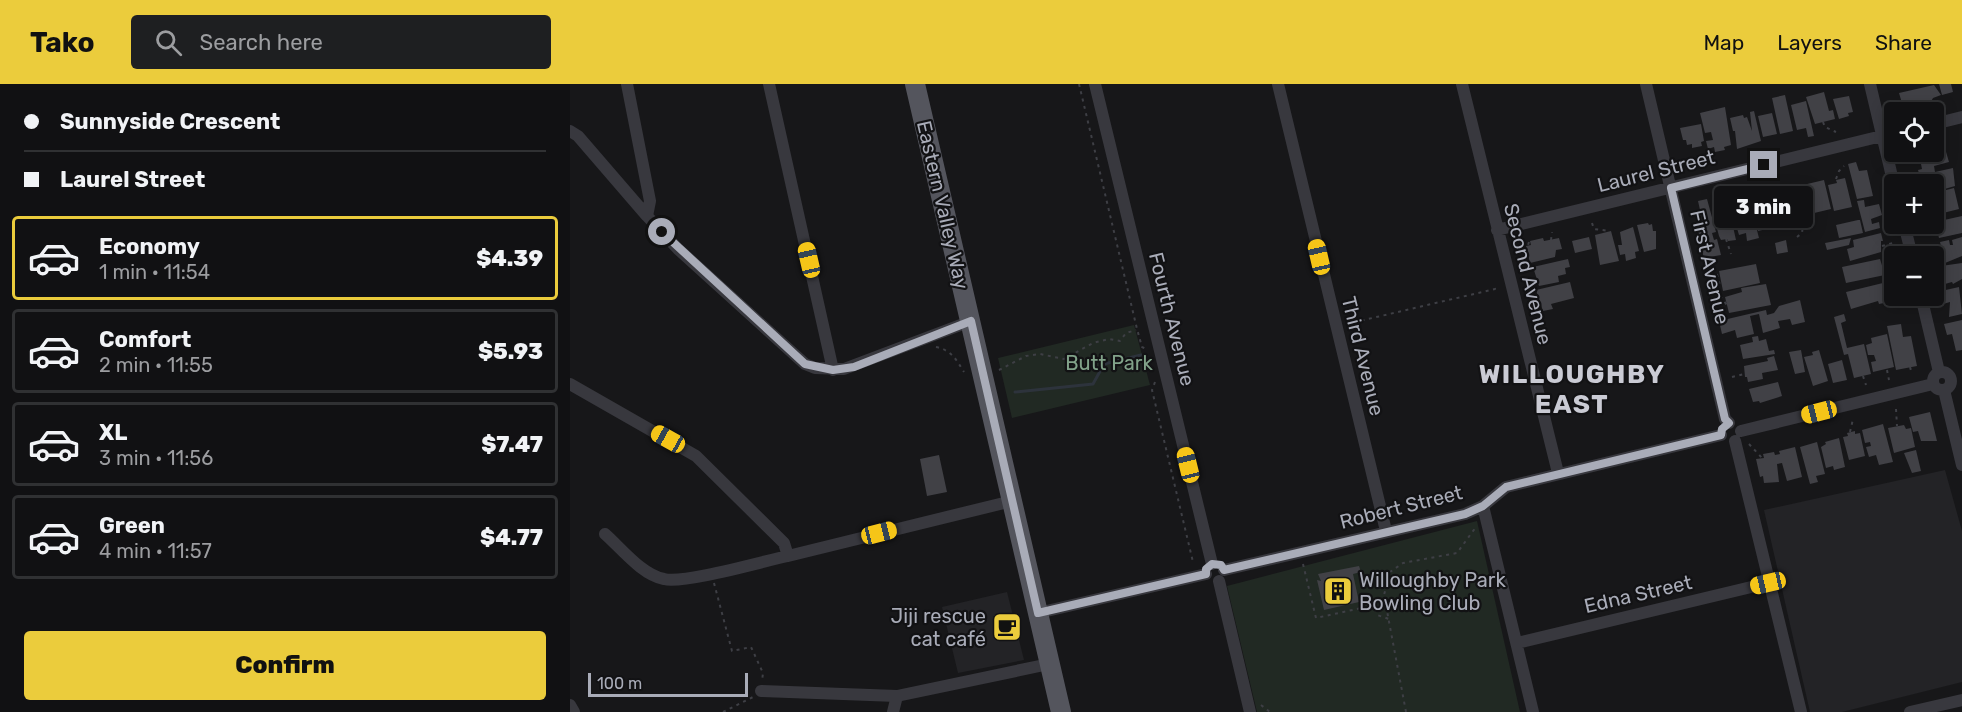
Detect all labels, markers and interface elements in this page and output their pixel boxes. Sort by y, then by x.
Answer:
search box [131,15,551,69]
text: Tako [30,26,95,59]
icon: search [152,26,185,59]
text: Search here [200,29,323,56]
text: Map [1703,30,1744,55]
text: Layers [1777,30,1842,55]
text: Share [1875,30,1932,55]
map controls [1884,102,1944,306]
button: locate [1884,102,1944,162]
text: Sunnyside Crescent [60,108,280,135]
street label: Eastern Valley Way [912,118,974,292]
street label: Laurel Street [1595,145,1718,197]
route end [1750,151,1777,178]
text: Laurel Street [60,166,205,193]
button: + [1884,174,1944,234]
callout: 3 min [1714,186,1814,228]
text: 3 min [1736,195,1791,219]
street label: Second Avenue [1499,201,1557,347]
street label: First Avenue [1685,208,1735,326]
route start [648,218,675,245]
icon: car [27,231,81,285]
text: Economy [99,233,200,260]
car [1306,237,1332,277]
car [796,240,822,280]
text: $4.39 [476,245,543,272]
button: − [1884,246,1944,306]
street label: Fourth Avenue [1144,250,1200,388]
text: 1 min · 11:54 [99,260,210,284]
street label: Third Avenue [1337,294,1389,418]
icon: car [27,324,81,378]
text: Comfort [99,326,191,353]
text: $5.93 [478,338,543,365]
park label: Butt Park [1065,351,1153,375]
text: 2 min · 11:55 [99,353,213,377]
district label: WILLOUGHBY EAST [1479,359,1665,420]
car [1799,399,1839,425]
icon: car [27,417,81,471]
text: XL [99,419,127,446]
car [648,422,688,456]
text: $7.47 [481,431,543,458]
car [1175,445,1201,485]
text: 3 min · 11:56 [99,446,213,470]
street label: Robert Street [1337,480,1465,534]
icon: car [27,510,81,564]
text: Green [99,512,165,539]
car [859,520,899,546]
text: $4.77 [480,524,543,551]
text: 4 min · 11:57 [99,539,212,563]
place label: Willoughby Park Bowling Club [1359,568,1506,615]
street label: Edna Street [1582,570,1694,618]
car [1748,570,1788,596]
building icon: Willoughby Park Bowling Club [1322,575,1354,607]
place label: Jiji rescue cat café [891,604,986,651]
cafe icon: Jiji rescue cat café [991,611,1023,643]
button: Confirm [24,631,546,700]
scale bar [588,670,748,698]
text: 100 m [597,674,642,693]

